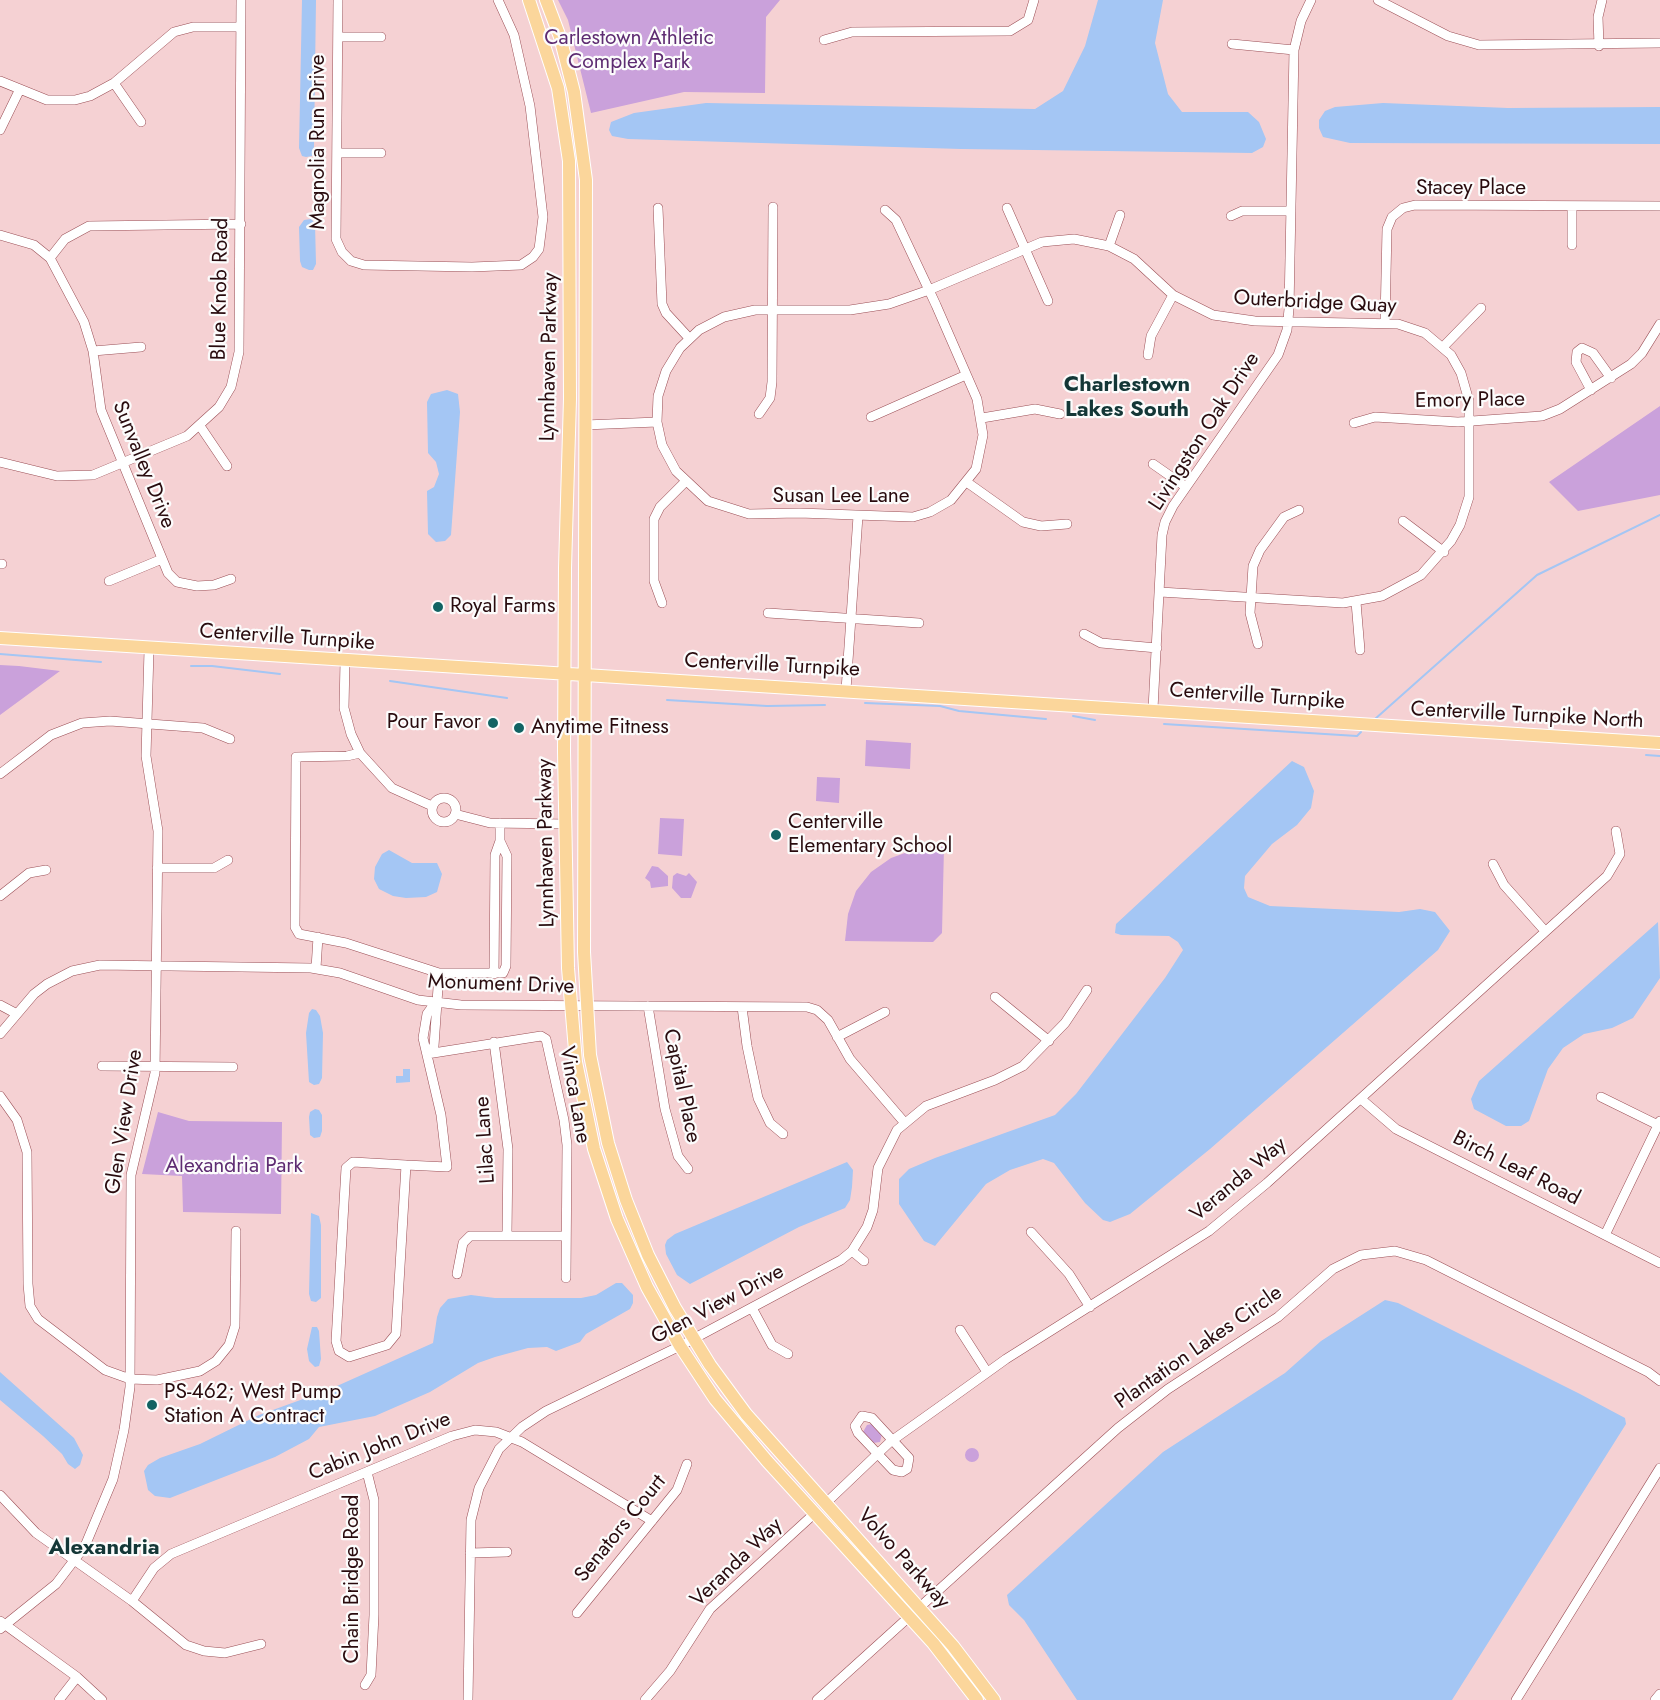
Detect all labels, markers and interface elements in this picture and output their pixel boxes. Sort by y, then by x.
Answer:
park label: Carlestown Athletic Complex Park [544,26,714,76]
street label: Magnolia Run Drive [306,54,332,230]
street label: Stacey Place [1416,176,1526,202]
street label: Blue Knob Road [207,217,235,361]
street label: Lynnhaven Parkway [536,272,564,442]
street label: Outerbridge Quay [1233,286,1397,320]
street label: Livingston Oak Drive [1144,348,1266,516]
district label: Charlestown Lakes South [1064,373,1190,424]
street label: Emory Place [1415,387,1525,415]
street label: Sunvalley Drive [106,398,180,532]
street label: Susan Lee Lane [772,484,910,510]
place label: Royal Farms [450,594,555,620]
marker: Royal Farms [431,600,445,614]
street label: Centerville Turnpike [198,619,376,657]
street label: Centerville Turnpike [684,649,860,683]
street label: Centerville Turnpike [1168,678,1346,716]
street label: Centerville Turnpike North [1410,697,1644,735]
place label: Pour Favor [387,710,481,736]
place label: Anytime Fitness [531,715,669,741]
marker: Pour Favor [486,716,500,730]
marker: Anytime Fitness [512,721,526,735]
street label: Lynnhaven Parkway [533,758,561,928]
place label: Centerville Elementary School [788,810,952,860]
marker: Centerville Elementary School [769,828,783,842]
street label: Monument Drive [427,970,575,1000]
street label: Capital Place [657,1027,705,1145]
street label: Vinca Lane [553,1044,595,1146]
street label: Glen View Drive [101,1048,149,1196]
street label: Lilac Lane [470,1095,502,1185]
street label: Birch Leaf Road [1448,1126,1584,1212]
street label: Veranda Way [1186,1133,1292,1227]
park label: Alexandria Park [165,1154,303,1180]
street label: Glen View Drive [647,1260,789,1350]
street label: Plantation Lakes Circle [1111,1281,1287,1415]
place label: PS-462; West Pump Station A Contract [164,1380,341,1430]
marker: PS-462; West Pump Station A Contract [145,1398,159,1412]
street label: Cabin John Drive [305,1407,455,1487]
street label: Senators Court [570,1470,672,1588]
street label: Chain Bridge Road [340,1494,366,1664]
street label: Volvo Parkway [851,1504,955,1614]
street label: Veranda Way [686,1513,788,1613]
district label: Alexandria [48,1536,160,1562]

